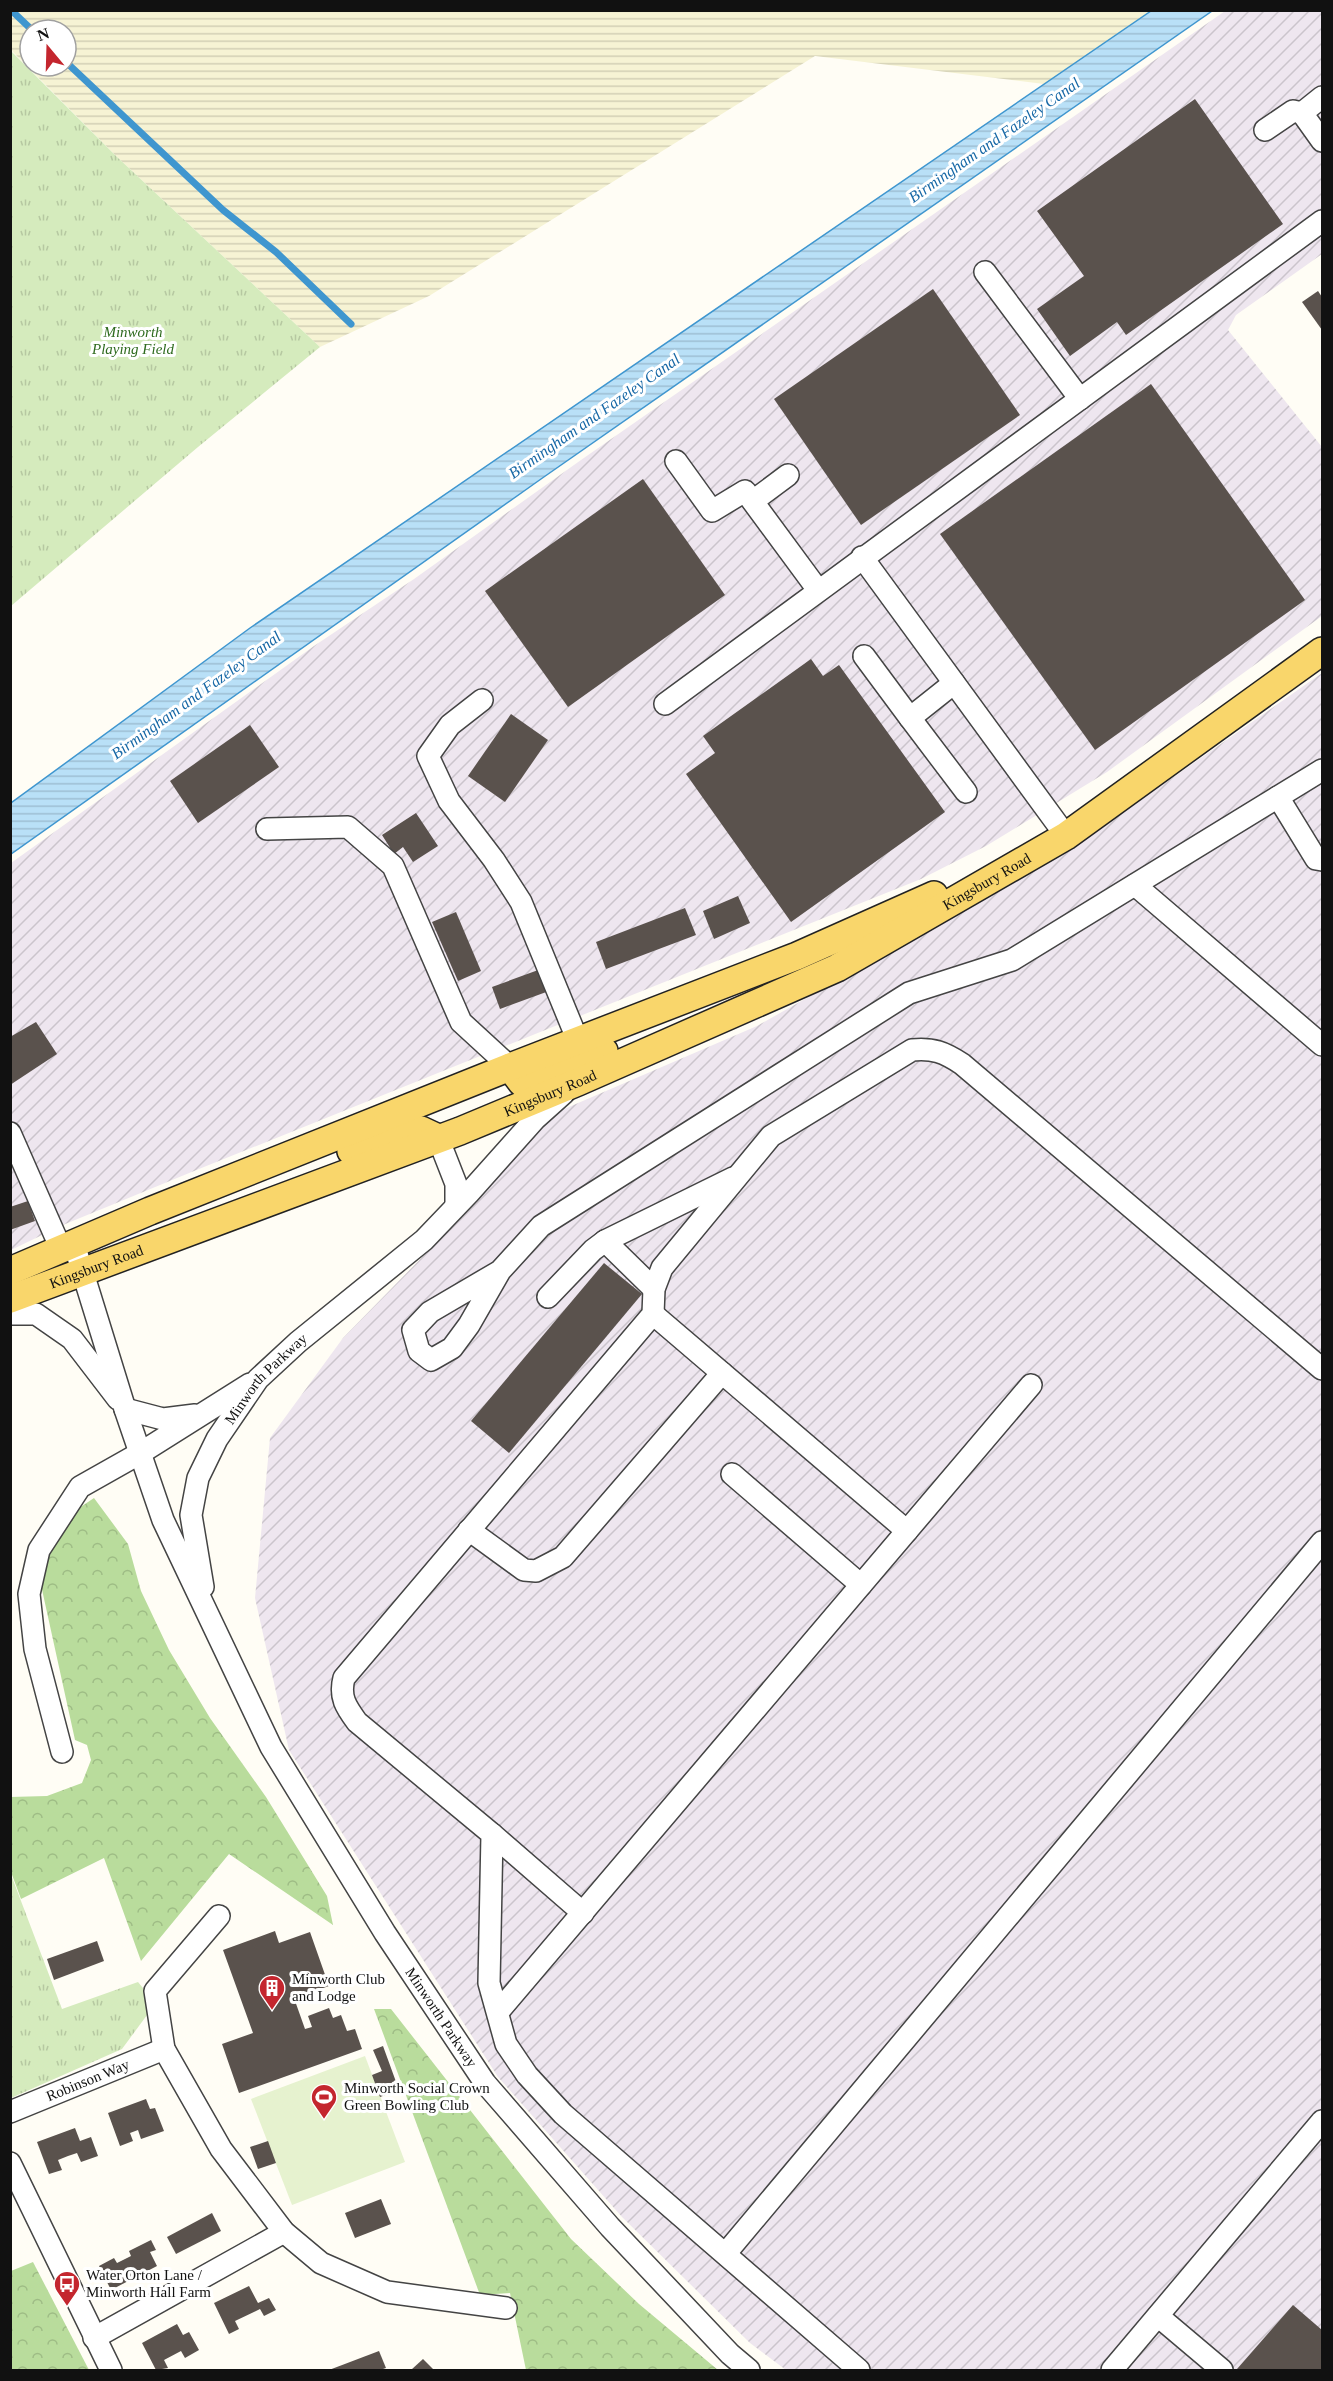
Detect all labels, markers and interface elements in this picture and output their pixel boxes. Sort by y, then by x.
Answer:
north arrow [18,18,78,78]
text: N [35,24,52,44]
water label: Birmingham and Fazeley Canal [905,74,1084,207]
park label: Minworth Playing Field [91,324,175,357]
water label: Birmingham and Fazeley Canal [505,350,684,483]
water label: Birmingham and Fazeley Canal [108,628,285,763]
street label: Kingsbury Road [940,850,1034,913]
street label: Kingsbury Road [502,1067,599,1120]
street label: Kingsbury Road [47,1242,146,1292]
street label: Minworth Parkway [222,1330,310,1427]
street label: Minworth Parkway [402,1965,480,2071]
place label: Minworth Club and Lodge [292,1971,385,2004]
building icon: Minworth Club and Lodge [257,1973,287,2011]
street label: Robinson Way [44,2056,132,2104]
place label: Minworth Social Crown Green Bowling Club [344,2080,490,2113]
sports icon: Minworth Social Crown Green Bowling Club [309,2082,339,2120]
place label: Water Orton Lane / Minworth Hall Farm [86,2267,211,2300]
bus stop icon: Water Orton Lane / Minworth Hall Farm [52,2269,82,2307]

